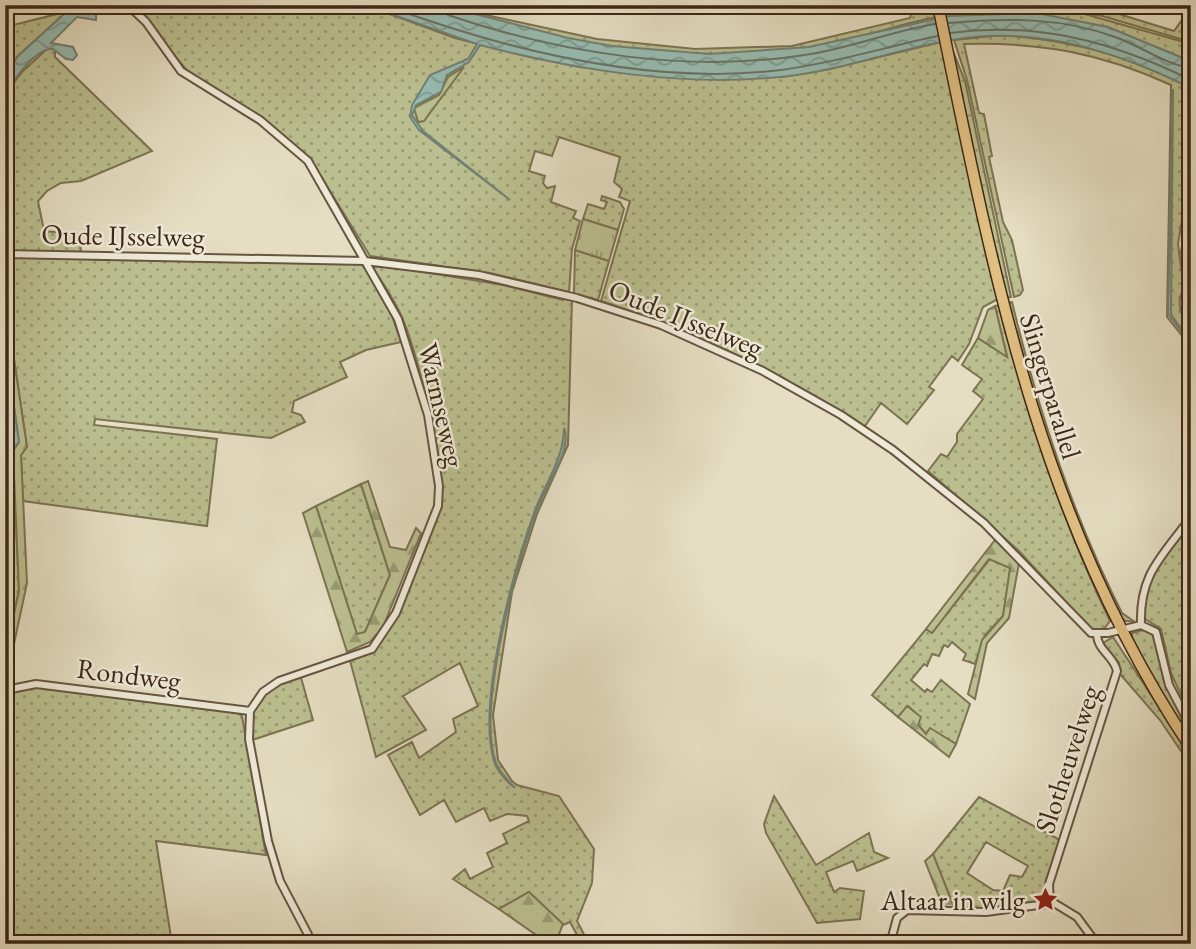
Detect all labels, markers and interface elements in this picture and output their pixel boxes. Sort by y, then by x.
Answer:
street label: Oude IJsselweg [41,216,206,254]
street label: Oude IJsselweg [604,271,769,366]
street label: Slingerparallel [1012,309,1090,464]
street label: Warmseweg [410,339,474,472]
street label: Rondweg [75,650,184,698]
street label: Slotheuvelweg [1026,680,1108,837]
place label: Altaar in wilg [880,882,1026,918]
place icon: Altaar in wilg [1031,886,1059,914]

